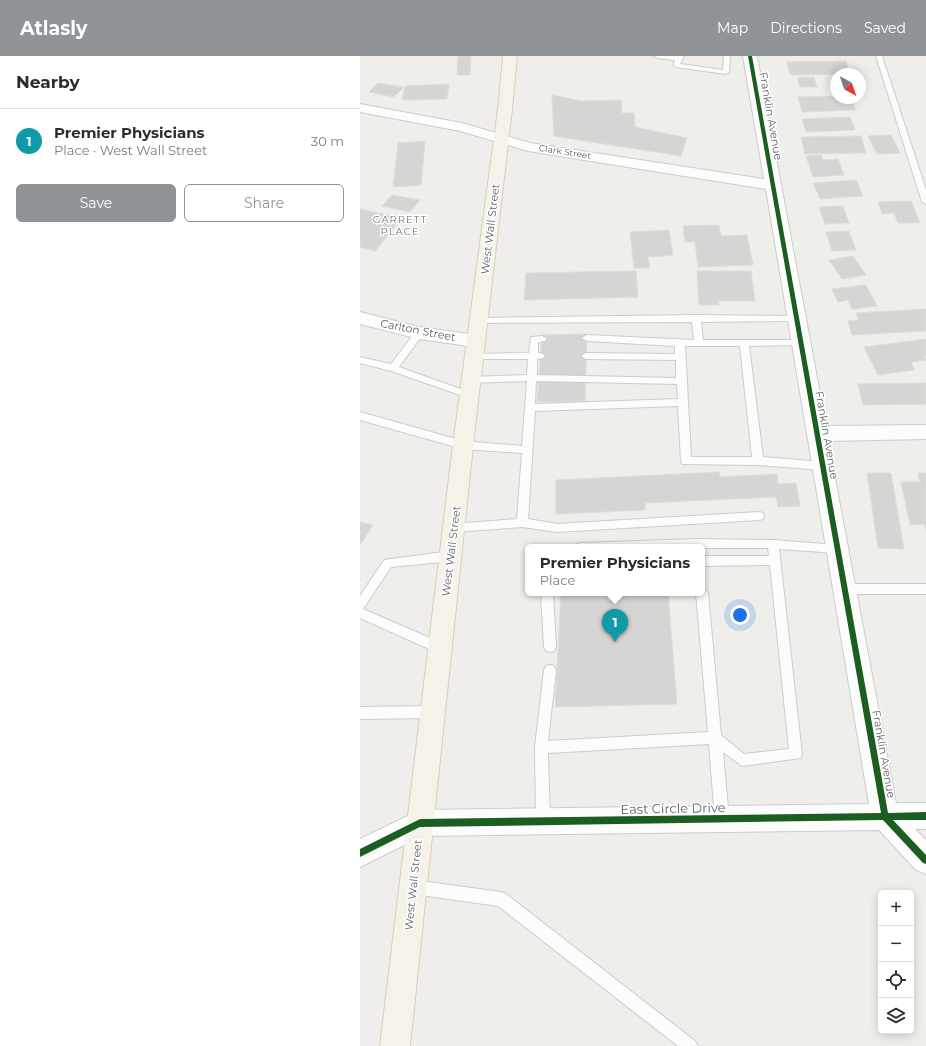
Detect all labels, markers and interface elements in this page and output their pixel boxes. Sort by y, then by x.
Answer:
text: Atlasly [20,17,87,40]
text: Map [717,19,748,37]
text: Directions [770,19,842,37]
text: Saved [864,19,906,37]
north arrow [830,68,866,104]
street label: Franklin Avenue [756,71,786,161]
text: Nearby [16,72,80,92]
text: Premier Physicians [54,123,205,142]
text: 1 [26,133,32,149]
text: 30 m [311,133,344,149]
text: Place · West Wall Street [54,142,207,158]
street label: Clark Street [538,142,592,161]
street label: West Wall Street [477,182,503,275]
button: Save [16,184,176,222]
button: Share [184,184,344,222]
district label: GARRETT PLACE [373,213,427,238]
street label: Carlton Street [379,316,457,344]
street label: Franklin Avenue [812,390,842,480]
street label: West Wall Street [438,504,464,597]
popup [525,544,705,596]
text: Premier Physicians [540,553,690,572]
text: Place [540,572,575,588]
your location [730,605,750,625]
pin: 1 [602,609,628,642]
street label: Franklin Avenue [869,709,899,799]
street label: East Circle Drive [620,799,726,817]
street label: West Wall Street [401,838,425,931]
map controls [878,890,914,1034]
button: + [878,890,914,926]
button: − [878,926,914,962]
button: locate [878,962,914,998]
button: layers [878,998,914,1034]

